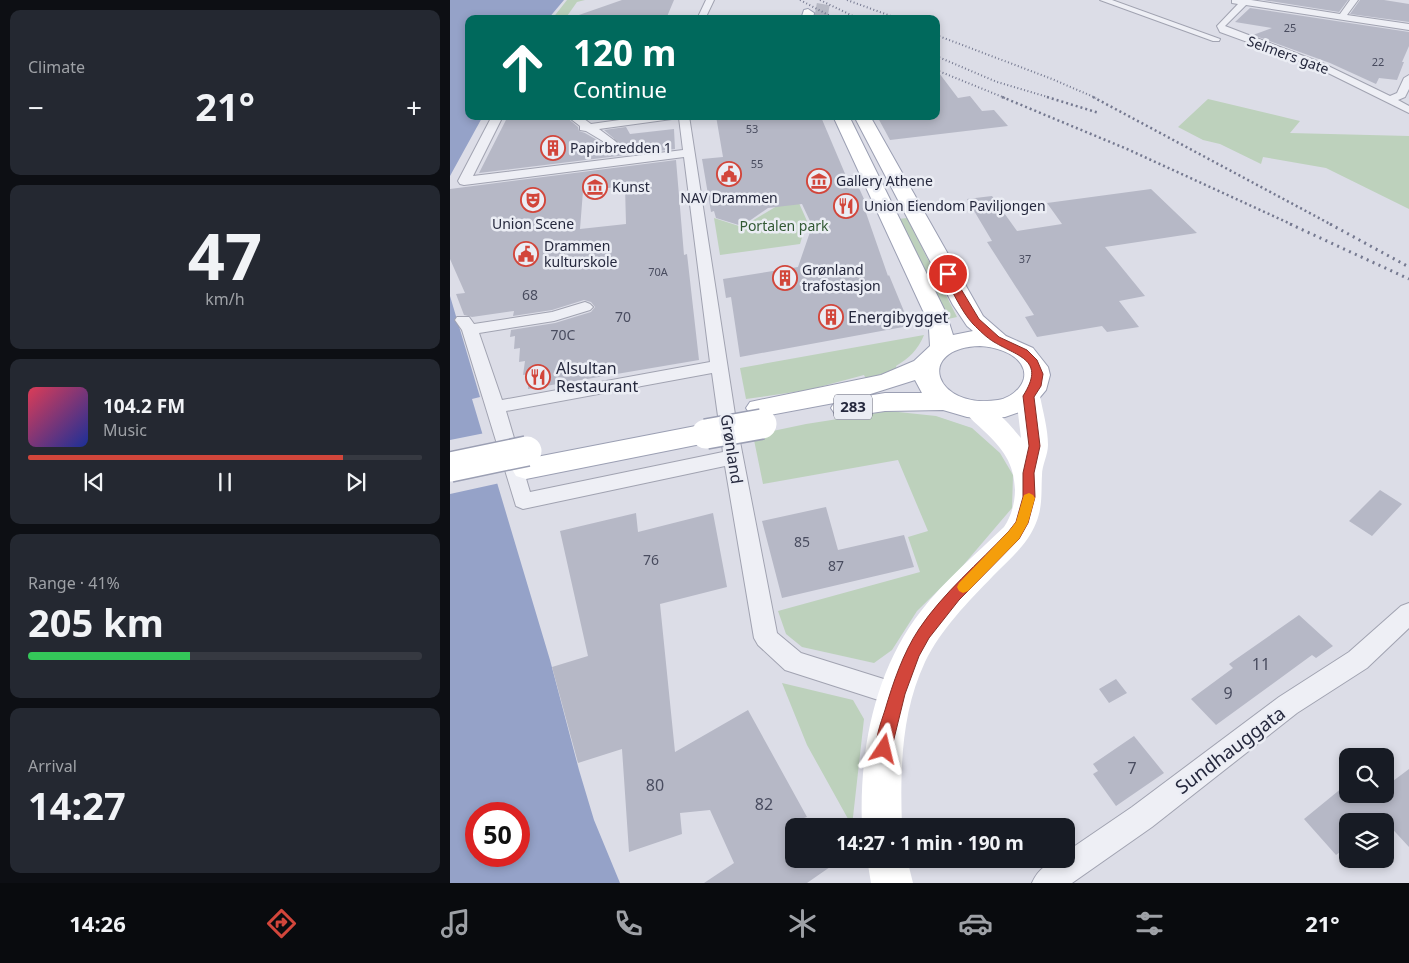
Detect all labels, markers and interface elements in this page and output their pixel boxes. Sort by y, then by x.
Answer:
house number: 25 [1284,20,1296,35]
text: 120 m [573,29,676,76]
street label: Selmers gate [1245,31,1332,78]
icon: ahead [490,35,555,100]
house number: 22 [1372,54,1384,69]
text: Climate [28,56,85,78]
text: Continue [573,74,667,104]
text: 21° [195,80,255,132]
text: − [28,88,44,126]
text: + [406,88,422,126]
house number: 53 [746,121,758,136]
building icon: Papirbredden 1 [540,135,566,161]
place label: Papirbredden 1 [570,138,672,157]
house number: 55 [751,156,763,171]
public building icon: NAV Drammen [716,161,742,187]
museum icon: Gallery Athene [806,168,832,194]
place label: Gallery Athene [836,171,933,190]
museum icon: Kunst [582,174,608,200]
place label: Kunst [612,177,650,196]
theatre icon: Union Scene [520,187,546,213]
place label: NAV Drammen [680,188,778,207]
restaurant icon: Union Eiendom Paviljongen [833,193,859,219]
place label: Union Eiendom Paviljongen [864,196,1046,215]
text: 47 [188,211,262,299]
place label: Union Scene [492,214,574,233]
park label: Portalen park [739,216,829,235]
place label: Drammen kulturskole [544,236,617,271]
public building icon: Drammen kulturskole [513,241,539,267]
house number: 37 [1019,251,1031,266]
pin [927,253,969,295]
place label: Grønland trafostasjon [802,260,881,295]
icon: arrive [934,260,962,288]
house number: 70A [648,264,669,279]
building icon: Grønland trafostasjon [772,265,798,291]
house number: 68 [522,285,538,304]
text: km/h [205,288,245,310]
building icon: Energibygget [818,304,844,330]
place label: Energibygget [848,306,949,328]
house number: 70 [615,307,631,326]
house number: 70C [551,325,576,344]
place label: Alsultan Restaurant [556,357,638,397]
restaurant icon: Alsultan Restaurant [525,364,551,390]
text: 104.2 FM [103,393,185,419]
road number: 283 [834,394,872,420]
street label: Grønland [716,413,748,485]
text: Music [103,419,147,441]
icon: previous [80,468,108,496]
icon: pause [211,468,239,496]
icon: next [342,468,370,496]
house number: 85 [794,532,810,551]
house number: 76 [643,550,659,569]
house number: 87 [828,556,844,575]
text: Range · 41% [28,572,120,594]
text: 205 km [28,596,164,648]
house number: 11 [1252,653,1270,675]
house number: 9 [1223,682,1233,704]
street label: Sundhauggata [1170,700,1290,800]
position arrow [857,722,909,774]
map controls [1339,748,1394,868]
button: search [1339,748,1394,803]
text: Arrival [28,755,77,777]
house number: 7 [1127,757,1137,779]
house number: 80 [646,774,664,796]
text: 14:27 [28,779,126,831]
house number: 82 [755,793,773,815]
speed limit sign: 50 [465,802,530,867]
button: layers [1339,813,1394,868]
text: 14:27 · 1 min · 190 m [836,830,1024,856]
icon: directions [264,906,299,941]
icon: music [438,906,473,941]
icon: phone [611,906,646,941]
icon: climate [785,906,820,941]
icon: car [958,906,993,941]
icon: filters [1132,906,1167,941]
text: 14:26 [69,908,126,938]
text: 21° [1305,908,1340,938]

